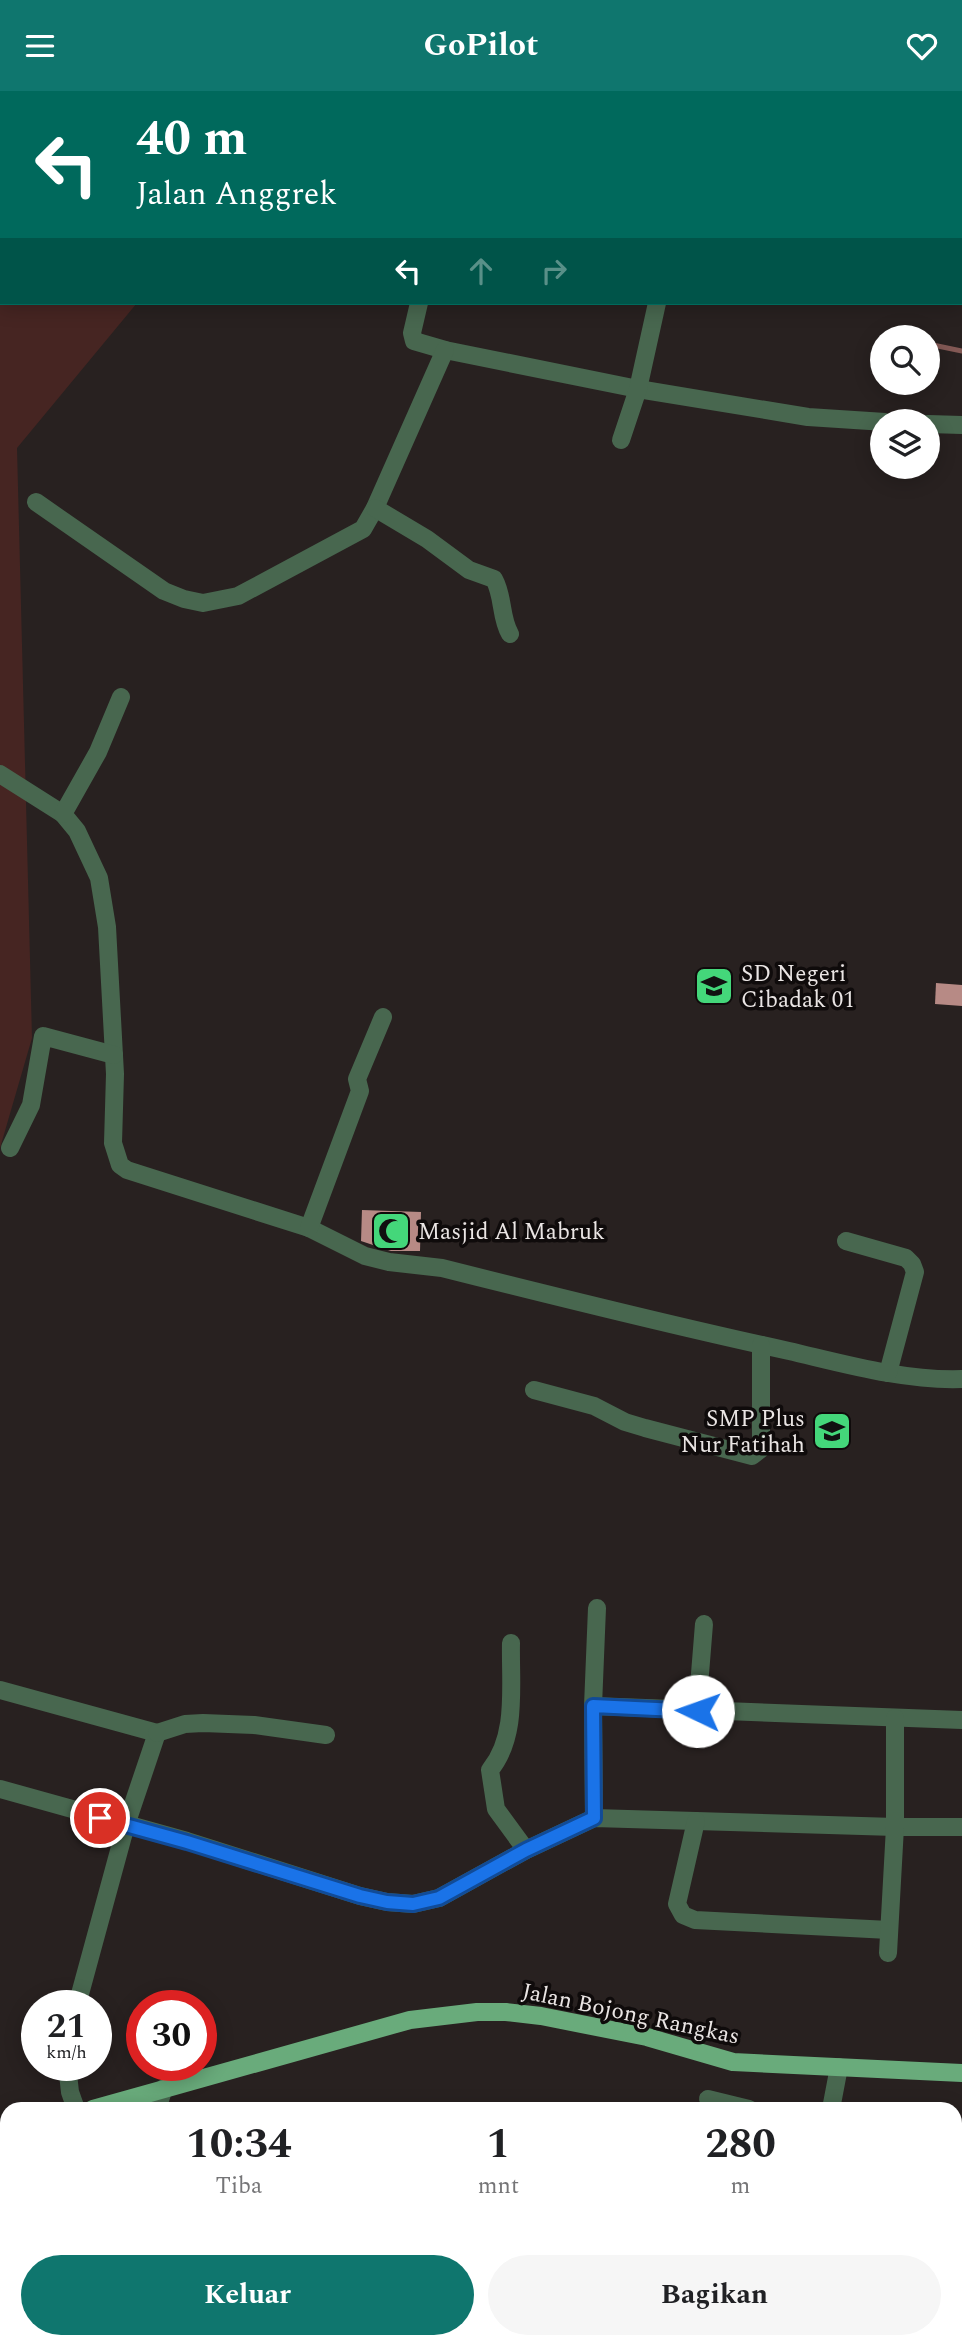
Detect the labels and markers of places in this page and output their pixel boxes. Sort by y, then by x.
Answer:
place label: SD Negeri Cibadak 01 [741,957,855,1018]
school or university icon: SD Negeri Cibadak 01 [693,965,735,1007]
mosque icon: Masjid Al Mabruk [370,1210,412,1252]
place label: Masjid Al Mabruk [418,1215,605,1250]
place label: SMP Plus Nur Fatihah [681,1402,805,1463]
school or university icon: SMP Plus Nur Fatihah [811,1410,853,1452]
pin [70,1788,130,1848]

